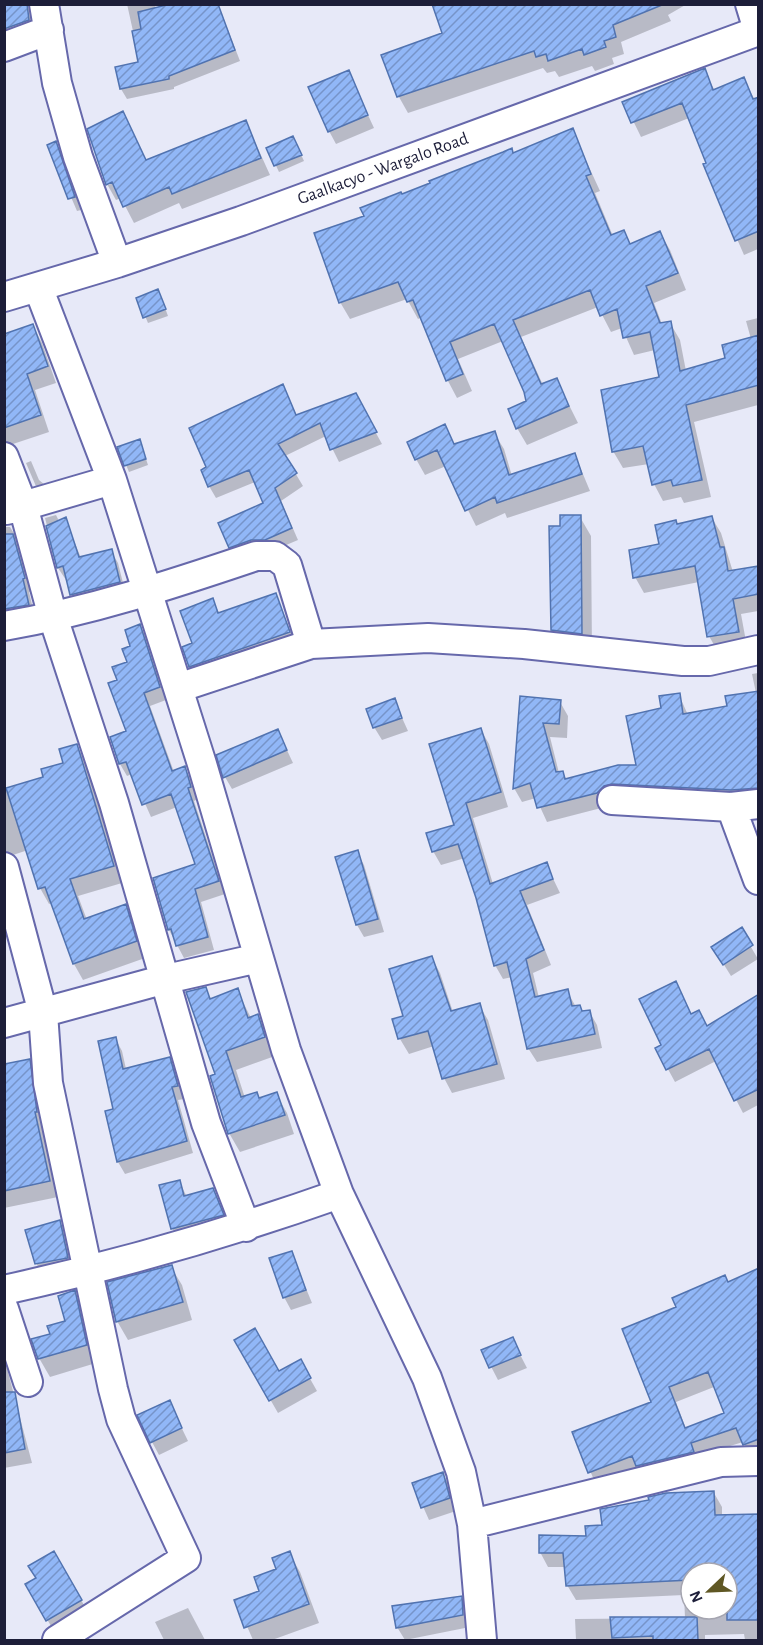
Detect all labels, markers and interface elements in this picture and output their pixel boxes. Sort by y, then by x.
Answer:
street label: Gaalkacyo - Wargalo Road [295,130,471,208]
north arrow [679,1561,739,1621]
text: N [687,1588,706,1605]

